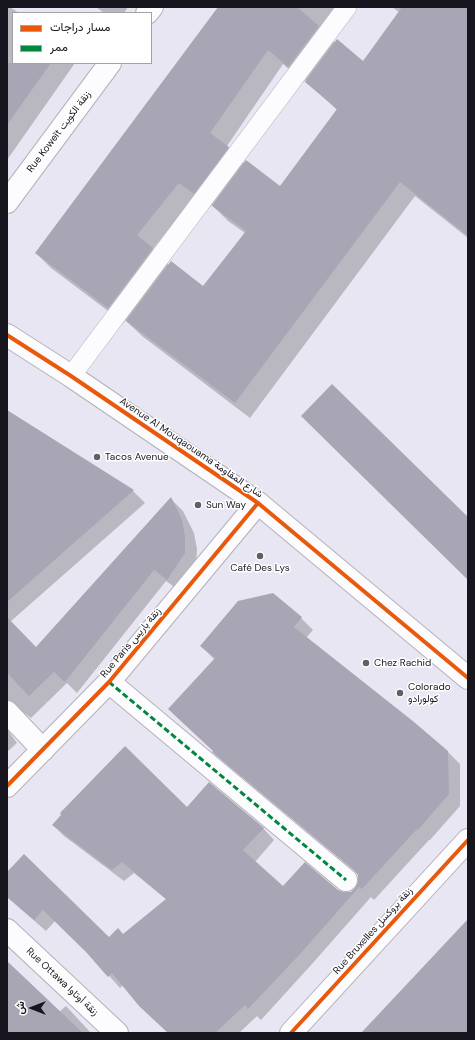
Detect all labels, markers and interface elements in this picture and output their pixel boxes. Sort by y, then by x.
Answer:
legend [12,12,152,64]
text: مسار دراجات [50,19,110,35]
text: ممر [50,39,68,55]
street label: Rue Koweït زنقة الكويت [24,89,94,175]
street label: Avenue Al Mouqaouama شارع المقاومة [117,395,265,501]
place label: Tacos Avenue [105,451,169,463]
marker: Tacos Avenue [92,452,102,462]
place label: Sun Way [206,499,246,511]
marker: Sun Way [193,500,203,510]
marker: Café Des Lys [255,551,265,561]
place label: Café Des Lys [230,562,290,574]
street label: Rue Paris زنقة باريس [98,606,164,680]
place label: Chez Rachid [374,657,431,669]
marker: Chez Rachid [361,658,371,668]
place label: Colorado كولورادو [408,681,451,704]
marker: Colorado كولورادو [395,688,405,698]
street label: Rue Bruxelles زنقة بروكسل [331,885,415,977]
street label: Rue Ottawa زنقة أوتاوا [23,945,101,1019]
north arrow [12,988,52,1028]
text: ش [13,1001,27,1015]

